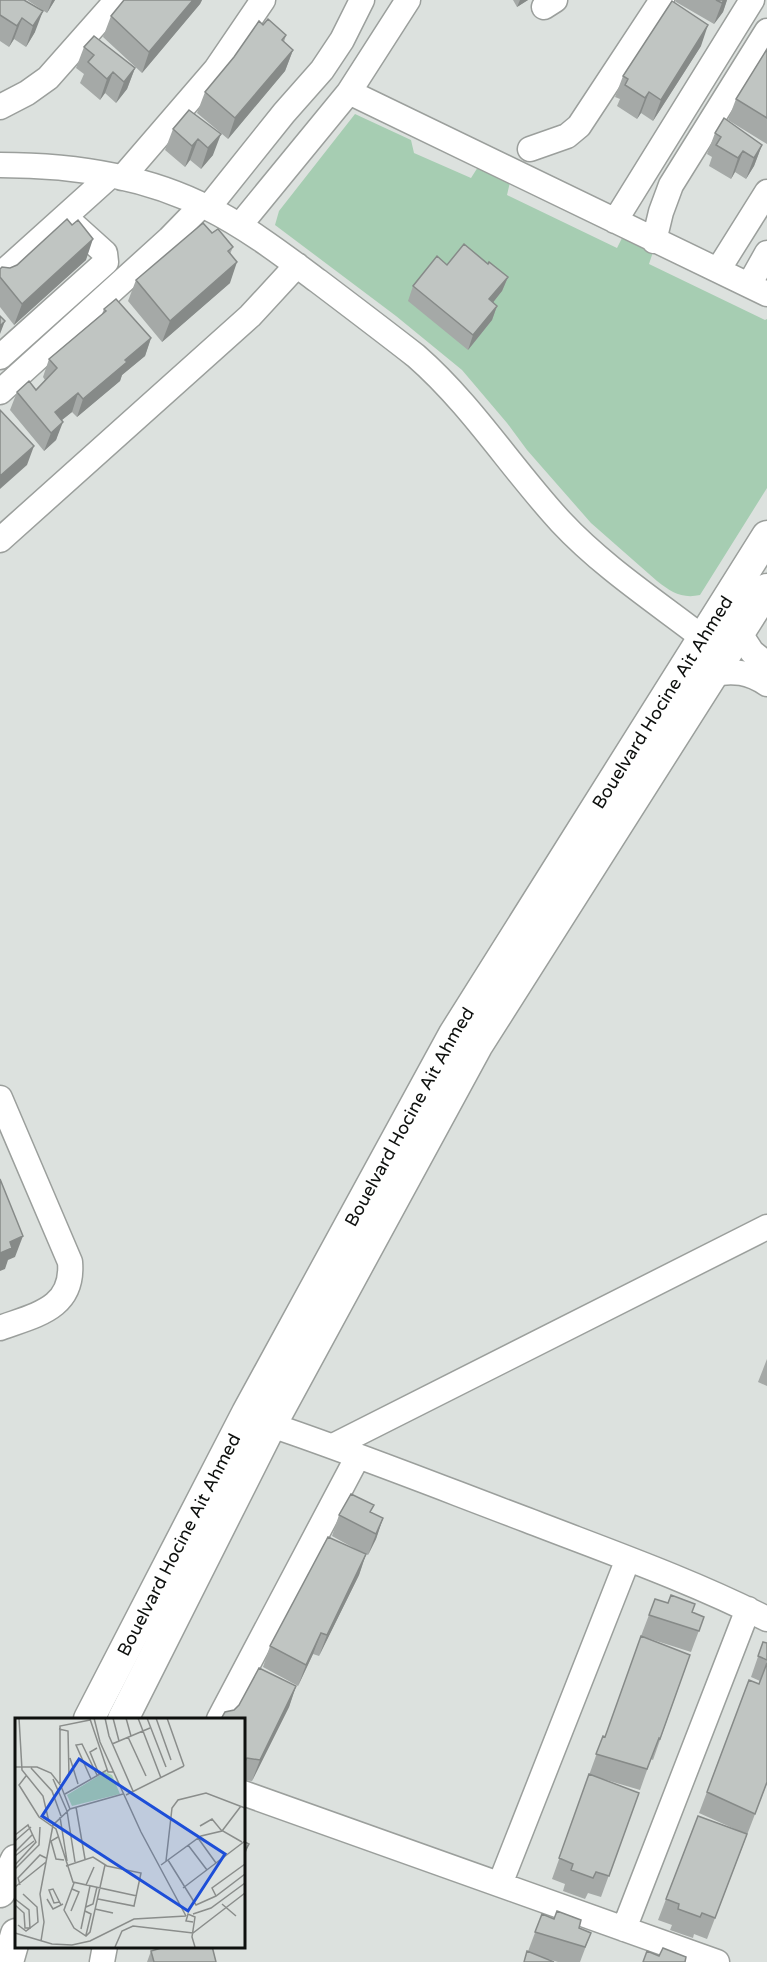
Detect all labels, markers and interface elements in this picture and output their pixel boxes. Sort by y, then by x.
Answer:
street label: Bouelvard Hocine Ait Ahmed [587,592,738,813]
street label: Bouelvard Hocine Ait Ahmed [340,1003,479,1230]
street label: Bouelvard Hocine Ait Ahmed [112,1430,245,1660]
inset map [15,1718,244,1947]

